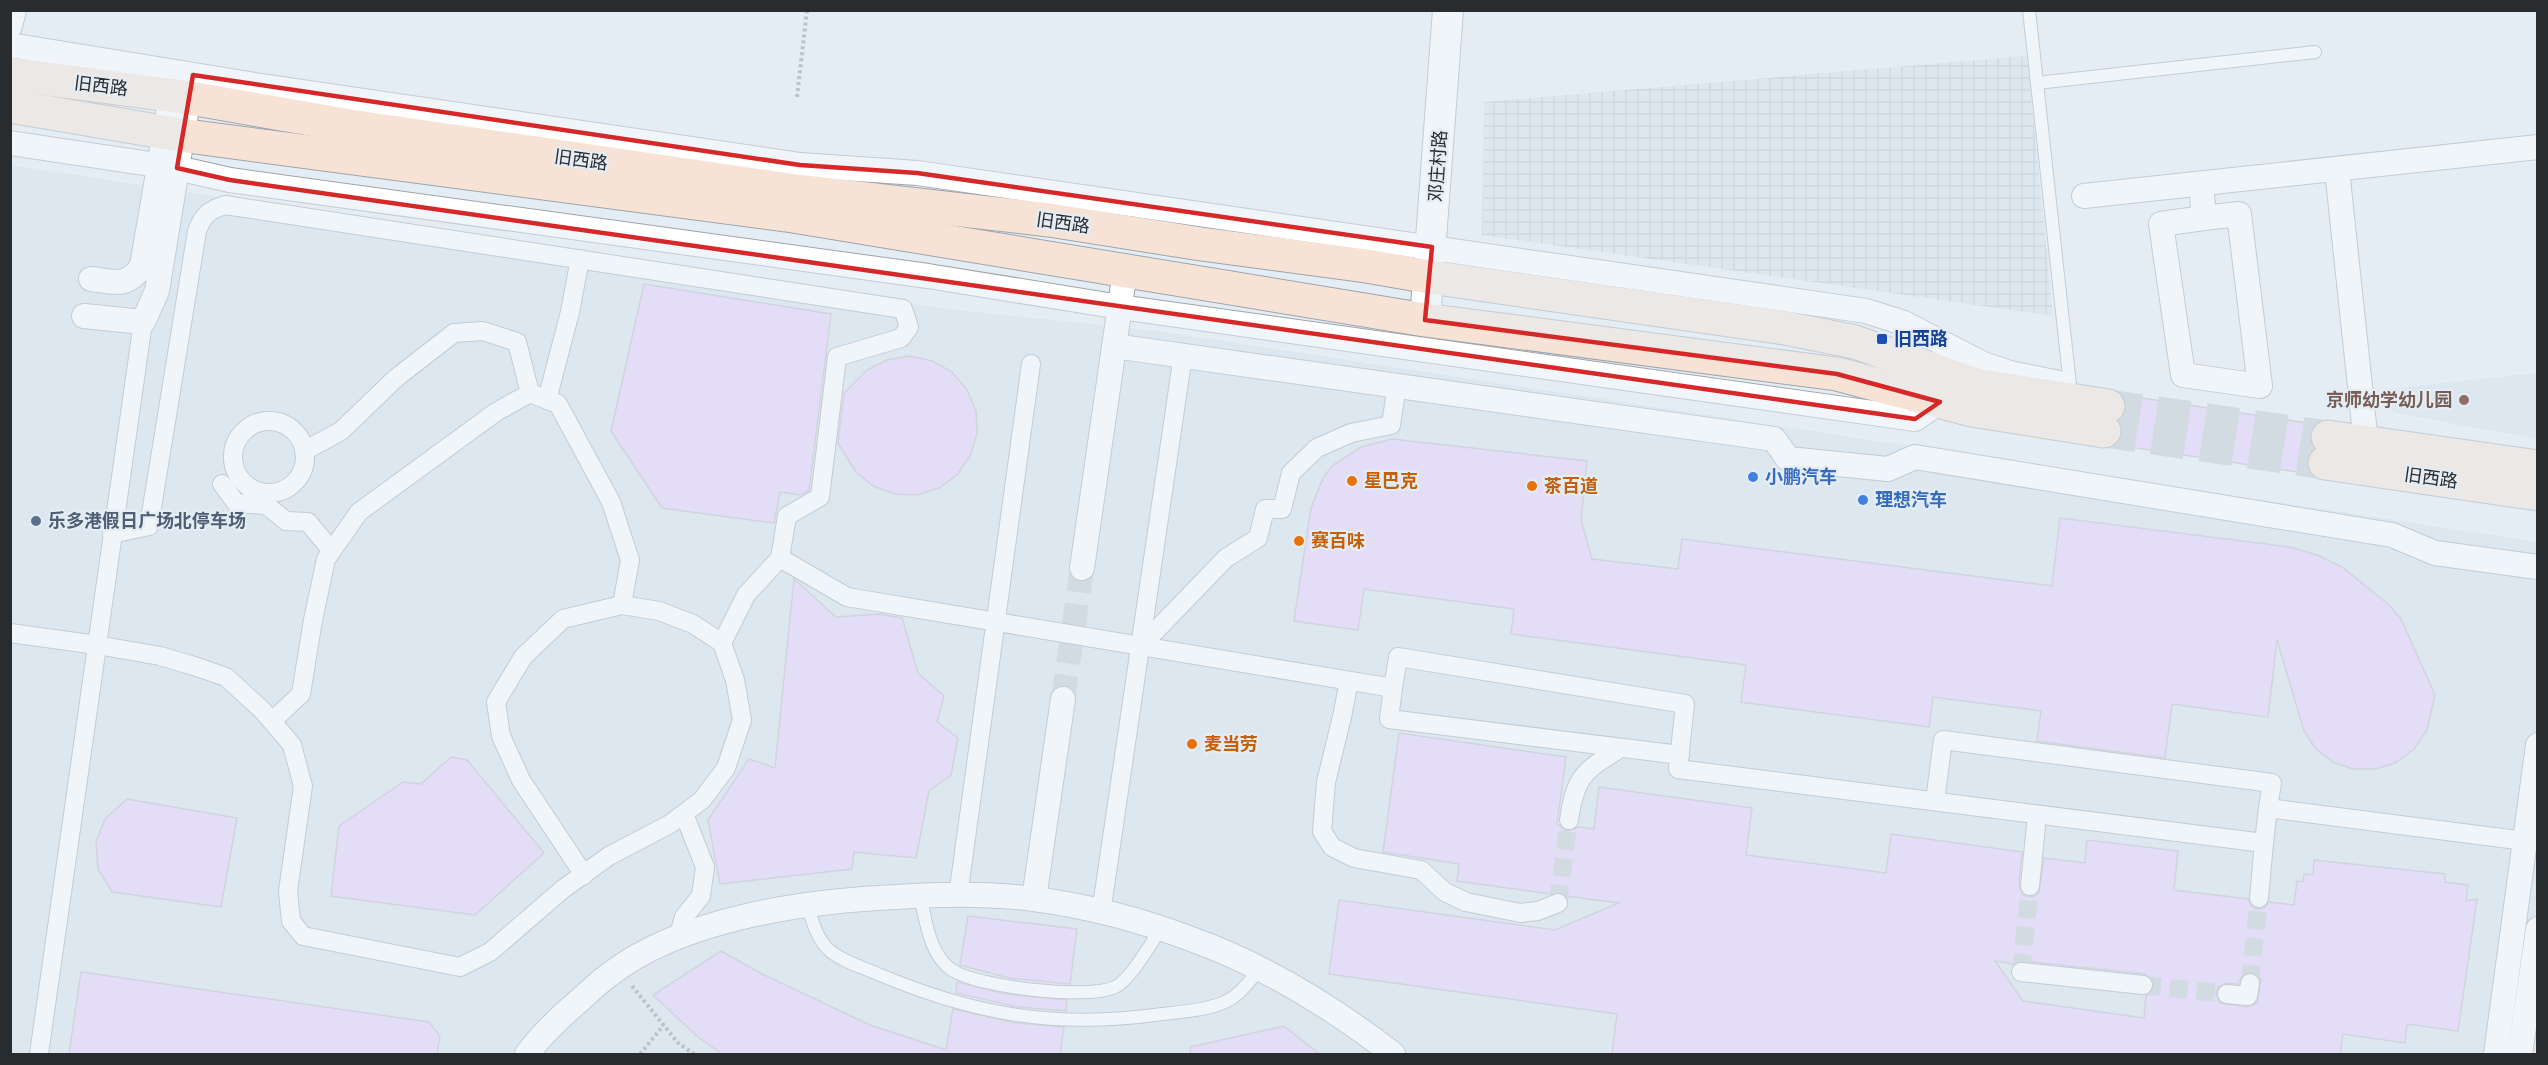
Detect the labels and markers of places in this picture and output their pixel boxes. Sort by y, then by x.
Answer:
place label: 旧西路 [1894,328,1948,350]
marker: 旧西路 [1875,332,1889,346]
place label: 京师幼学幼儿园 [2326,389,2452,411]
marker: 京师幼学幼儿园 [2457,393,2471,407]
place label: 小鹏汽车 [1765,466,1837,488]
place label: 星巴克 [1364,470,1418,492]
marker: 小鹏汽车 [1746,470,1760,484]
marker: 星巴克 [1345,474,1359,488]
place label: 茶百道 [1544,475,1598,497]
marker: 茶百道 [1525,479,1539,493]
place label: 理想汽车 [1875,489,1947,511]
marker: 理想汽车 [1856,493,1870,507]
place label: 乐多港假日广场北停车场 [48,510,246,532]
marker: 乐多港假日广场北停车场 [29,514,43,528]
place label: 赛百味 [1311,530,1365,552]
marker: 赛百味 [1292,534,1306,548]
place label: 麦当劳 [1204,733,1258,755]
marker: 麦当劳 [1185,737,1199,751]

